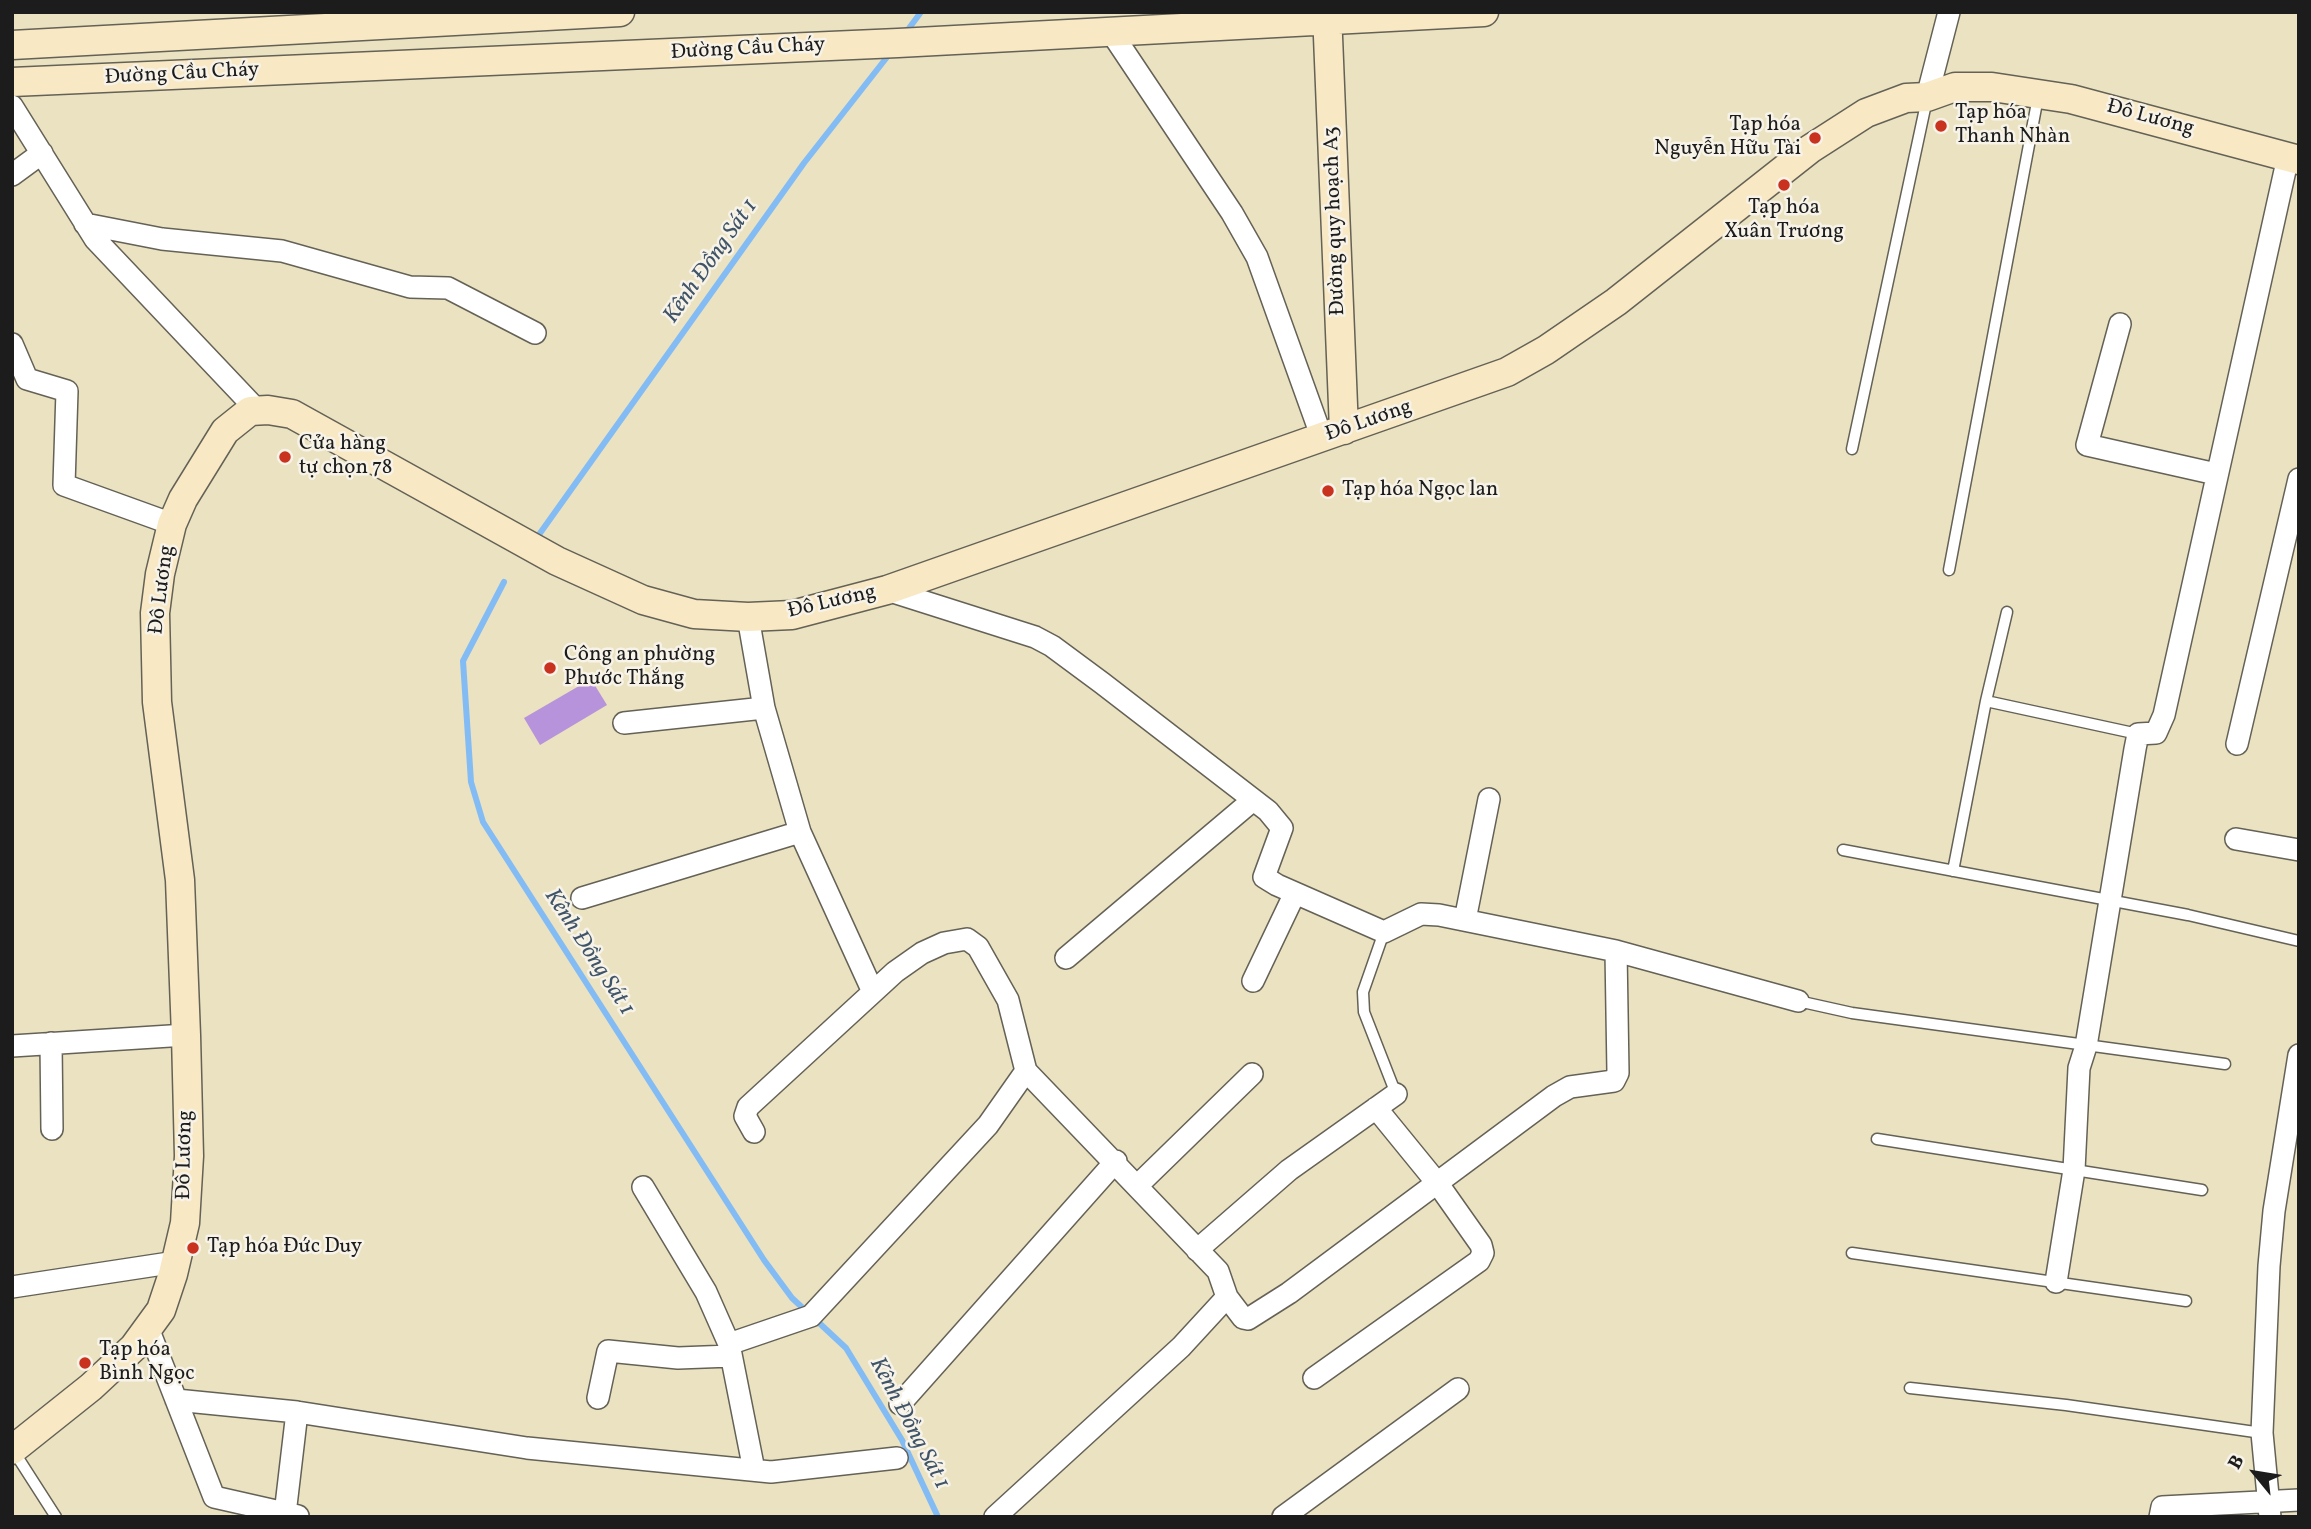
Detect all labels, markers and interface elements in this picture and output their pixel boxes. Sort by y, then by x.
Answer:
street label: Đường Cầu Cháy [670,33,826,67]
street label: Đường Cầu Cháy [104,58,260,92]
street label: Đô Lương [2103,95,2197,143]
place label: Tạp hóa Thanh Nhàn [1955,101,2070,151]
place label: Tạp hóa Nguyễn Hữu Tài [1654,113,1801,163]
marker: Tạp hóa Thanh Nhàn [1933,118,1949,134]
street label: Đường quy hoạch A3 [1320,126,1352,316]
marker: Tạp hóa Nguyễn Hữu Tài [1807,130,1823,146]
marker: Tạp hóa Xuân Trương [1776,177,1792,193]
water label: Kênh Đồng Sát 1 [659,195,765,329]
place label: Tạp hóa Xuân Trương [1724,196,1844,246]
street label: Đô Lương [1322,395,1416,449]
place label: Cửa hàng tự chọn 78 [299,432,392,482]
marker: Cửa hàng tự chọn 78 [277,449,293,465]
place label: Tạp hóa Ngọc lan [1342,478,1498,504]
marker: Tạp hóa Ngọc lan [1320,483,1336,499]
street label: Đô Lương [145,544,181,636]
street label: Đô Lương [785,581,879,625]
place label: Công an phường Phước Thắng [564,643,715,693]
marker: Công an phường Phước Thắng [542,660,558,676]
water label: Kênh Đồng Sát 1 [537,884,639,1022]
street label: Đô Lương [173,1110,199,1200]
place label: Tạp hóa Đức Duy [207,1235,362,1261]
marker: Tạp hóa Đức Duy [185,1240,201,1256]
place label: Tạp hóa Bình Ngọc [99,1338,195,1388]
water label: Kênh Đồng Sát 1 [862,1353,954,1495]
marker: Tạp hóa Bình Ngọc [77,1355,93,1371]
north arrow [2220,1438,2290,1508]
text: B [2222,1450,2251,1475]

